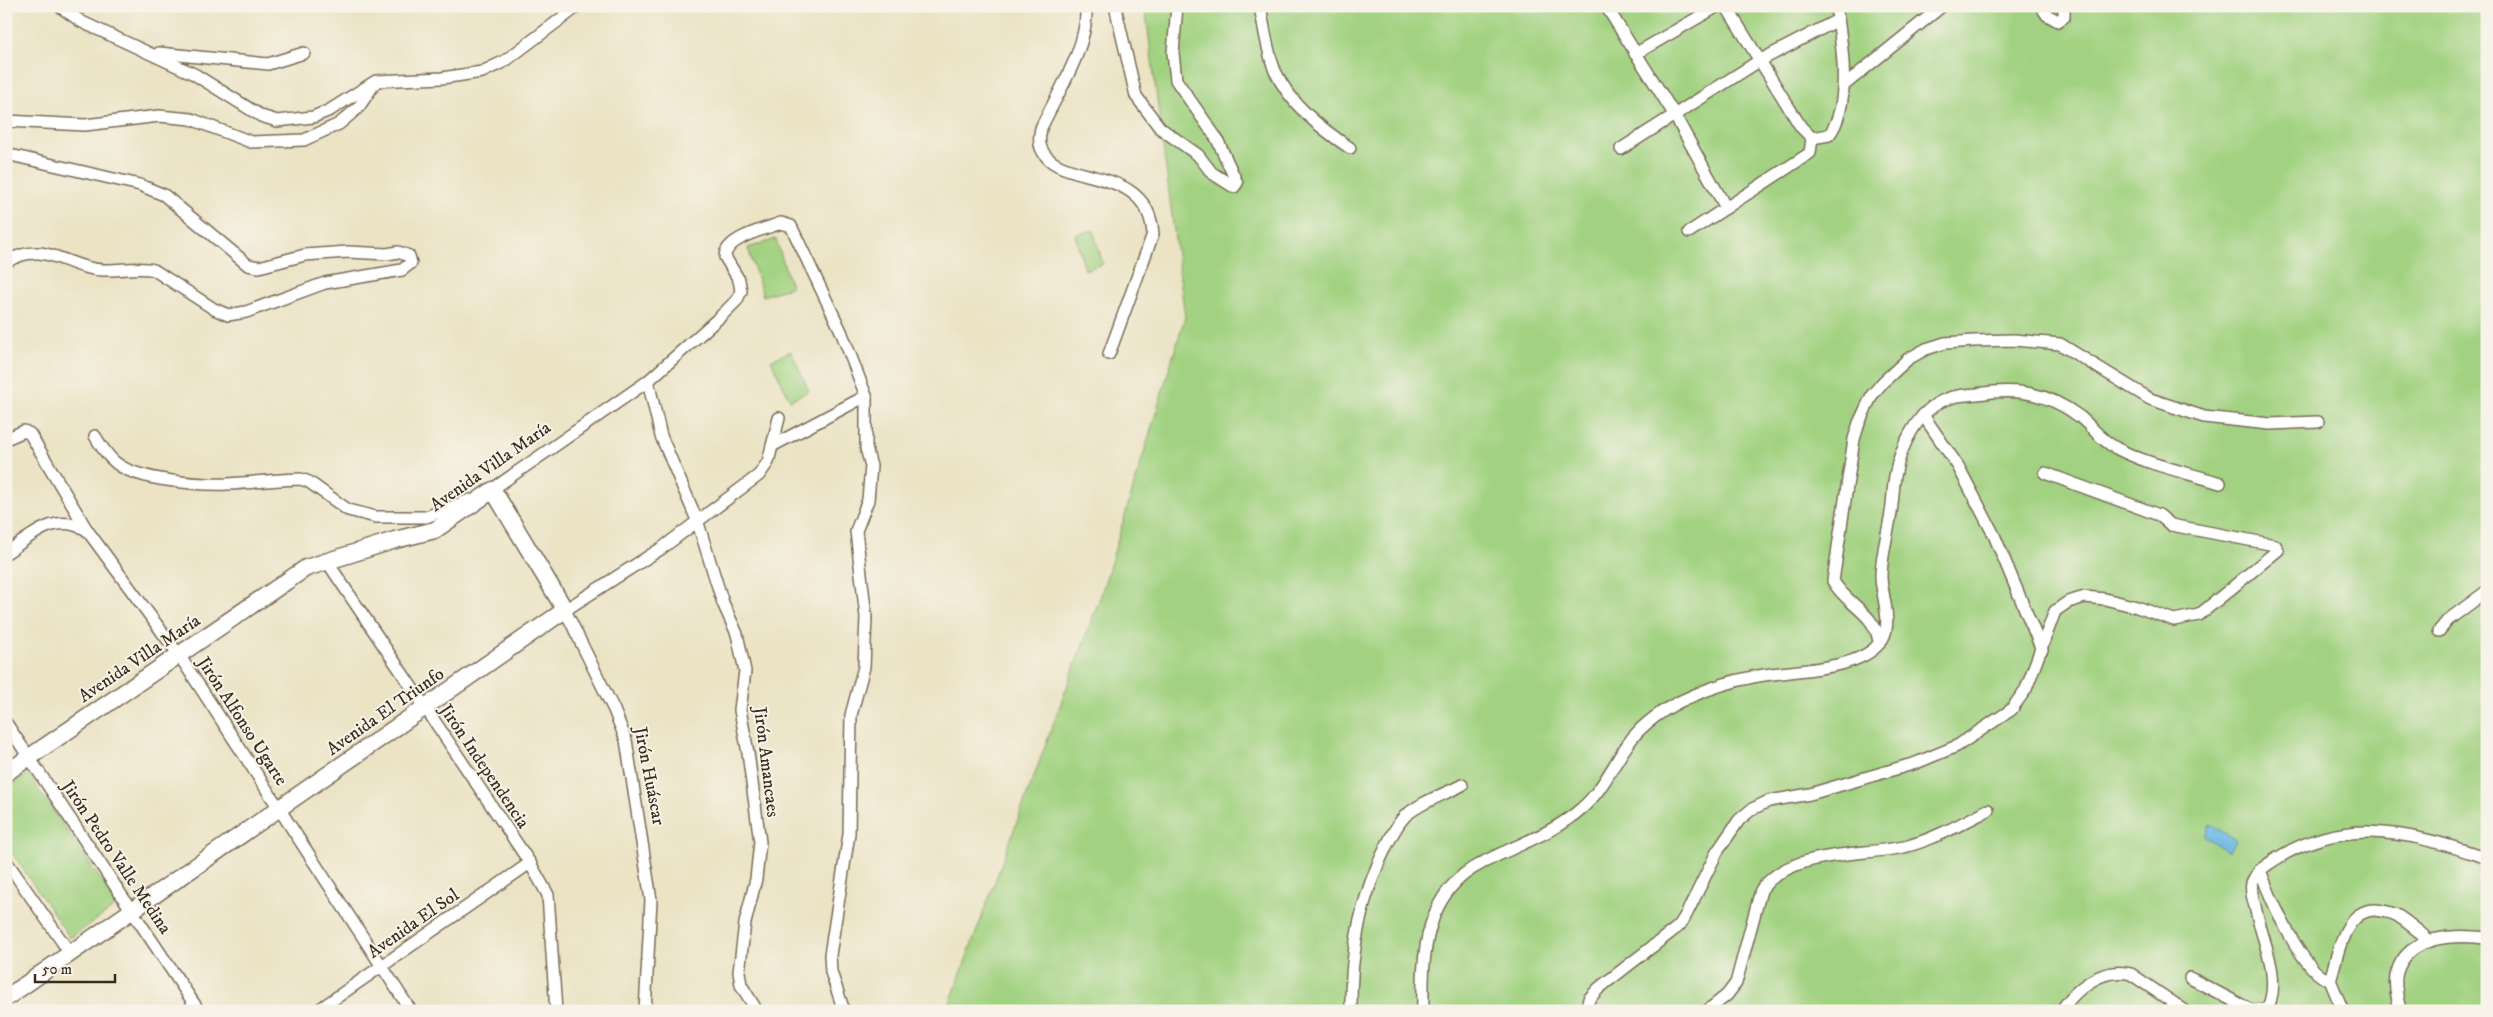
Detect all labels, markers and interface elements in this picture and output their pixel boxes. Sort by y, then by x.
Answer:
street label: Avenida Villa María [426,417,555,517]
street label: Avenida Villa María [74,610,205,708]
street label: Jirón Alfonso Ugarte [191,651,292,790]
street label: Avenida El Triunfo [323,663,449,761]
street label: Jirón Independencia [433,699,534,833]
street label: Jirón Amancaes [748,704,784,819]
street label: Jirón Huáscar [628,723,669,827]
street label: Jirón Pedro Valle Medina [55,775,176,939]
street label: Avenida El Sol [364,884,464,963]
scale bar [35,952,115,984]
text: 50 m [42,960,72,979]

